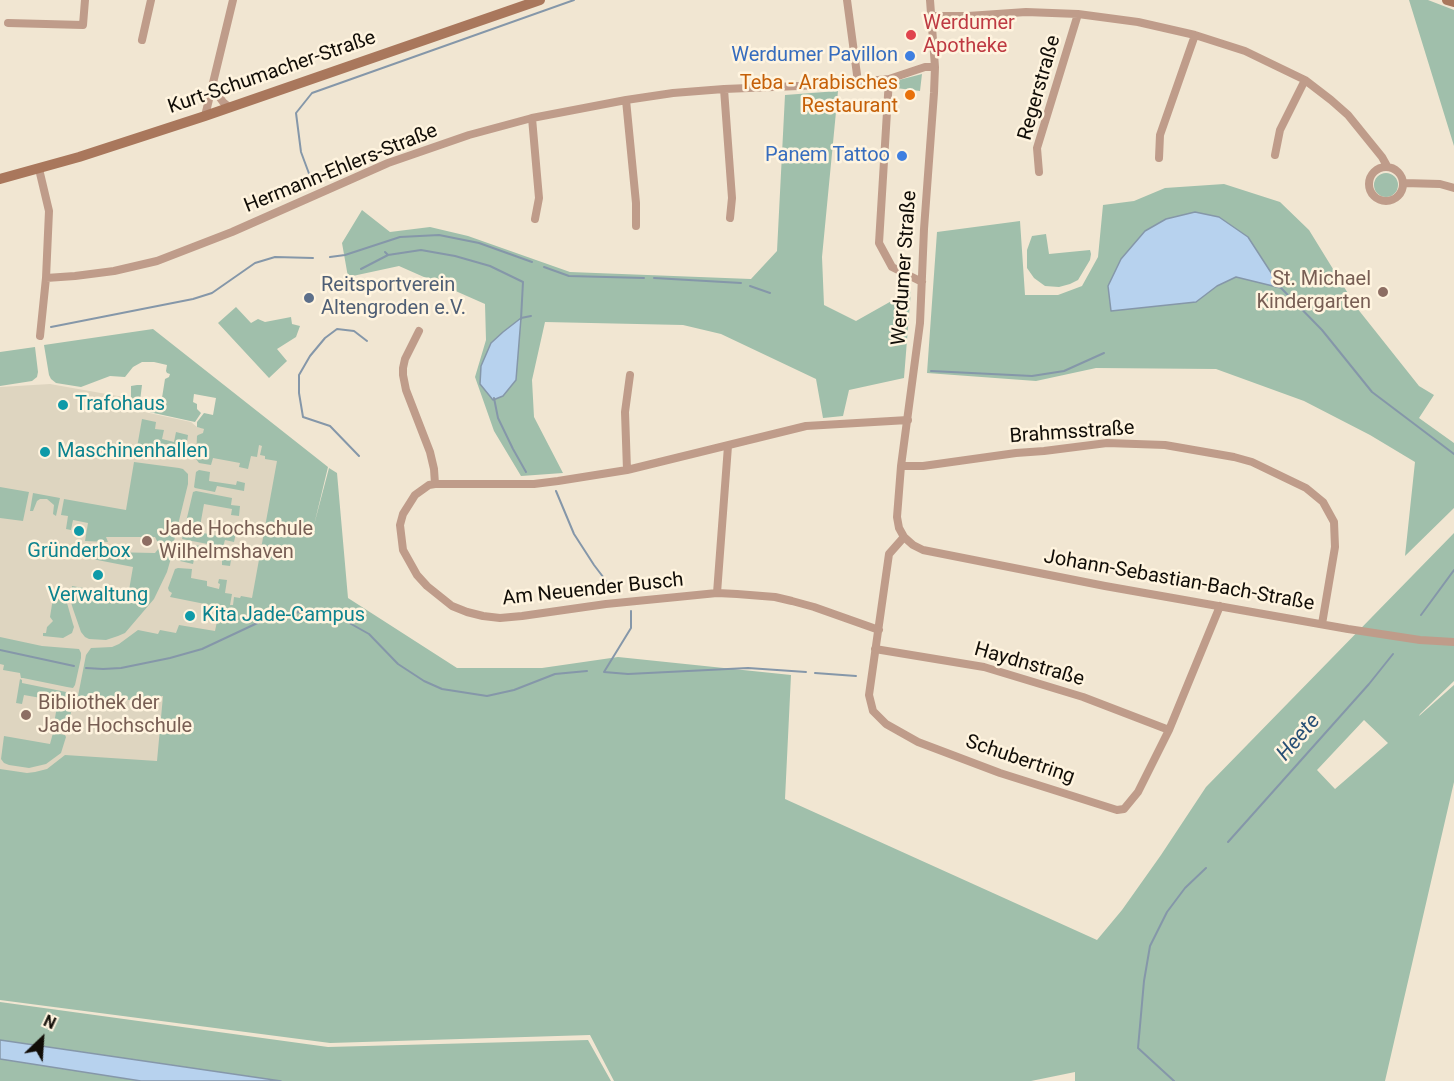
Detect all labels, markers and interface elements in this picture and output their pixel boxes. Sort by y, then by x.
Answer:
place label: Werdumer Apotheke [923,12,1015,59]
street label: Kurt-Schumacher-Straße [165,26,379,120]
marker: Werdumer Apotheke [904,28,918,42]
street label: Regerstraße [1014,33,1066,143]
place label: Werdumer Pavillon [731,44,898,68]
marker: Werdumer Pavillon [903,49,917,63]
place label: Teba - Arabisches Restaurant [740,72,898,119]
marker: Teba - Arabisches Restaurant [903,88,917,102]
street label: Hermann-Ehlers-Straße [241,119,441,219]
place label: Panem Tattoo [765,144,890,168]
marker: Panem Tattoo [895,149,909,163]
street label: Werdumer Straße [888,190,922,346]
place label: St. Michael Kindergarten [1256,268,1371,315]
place label: Reitsportverein Altengroden e.V. [321,274,466,321]
marker: St. Michael Kindergarten [1376,285,1390,299]
marker: Reitsportverein Altengroden e.V. [302,291,316,305]
place label: Trafohaus [75,393,165,417]
marker: Trafohaus [56,398,70,412]
street label: Brahmsstraße [1009,417,1135,449]
place label: Maschinenhallen [57,440,208,464]
marker: Maschinenhallen [38,445,52,459]
place label: Jade Hochschule Wilhelmshaven [159,518,313,565]
marker: Gründerbox [72,524,86,538]
marker: Jade Hochschule Wilhelmshaven [140,534,154,548]
place label: Gründerbox [27,540,131,564]
street label: Johann-Sebastian-Bach-Straße [1042,545,1316,617]
marker: Verwaltung [91,568,105,582]
street label: Am Neuender Busch [501,569,685,611]
place label: Verwaltung [48,584,148,608]
place label: Kita Jade-Campus [202,604,365,628]
marker: Kita Jade-Campus [183,609,197,623]
street label: Haydnstraße [971,638,1087,692]
place label: Bibliothek der Jade Hochschule [38,692,192,739]
marker: Bibliothek der Jade Hochschule [19,708,33,722]
water label: Heete [1272,710,1326,766]
street label: Schubertring [962,730,1078,790]
north arrow [12,1009,72,1069]
text: N [41,1011,59,1033]

